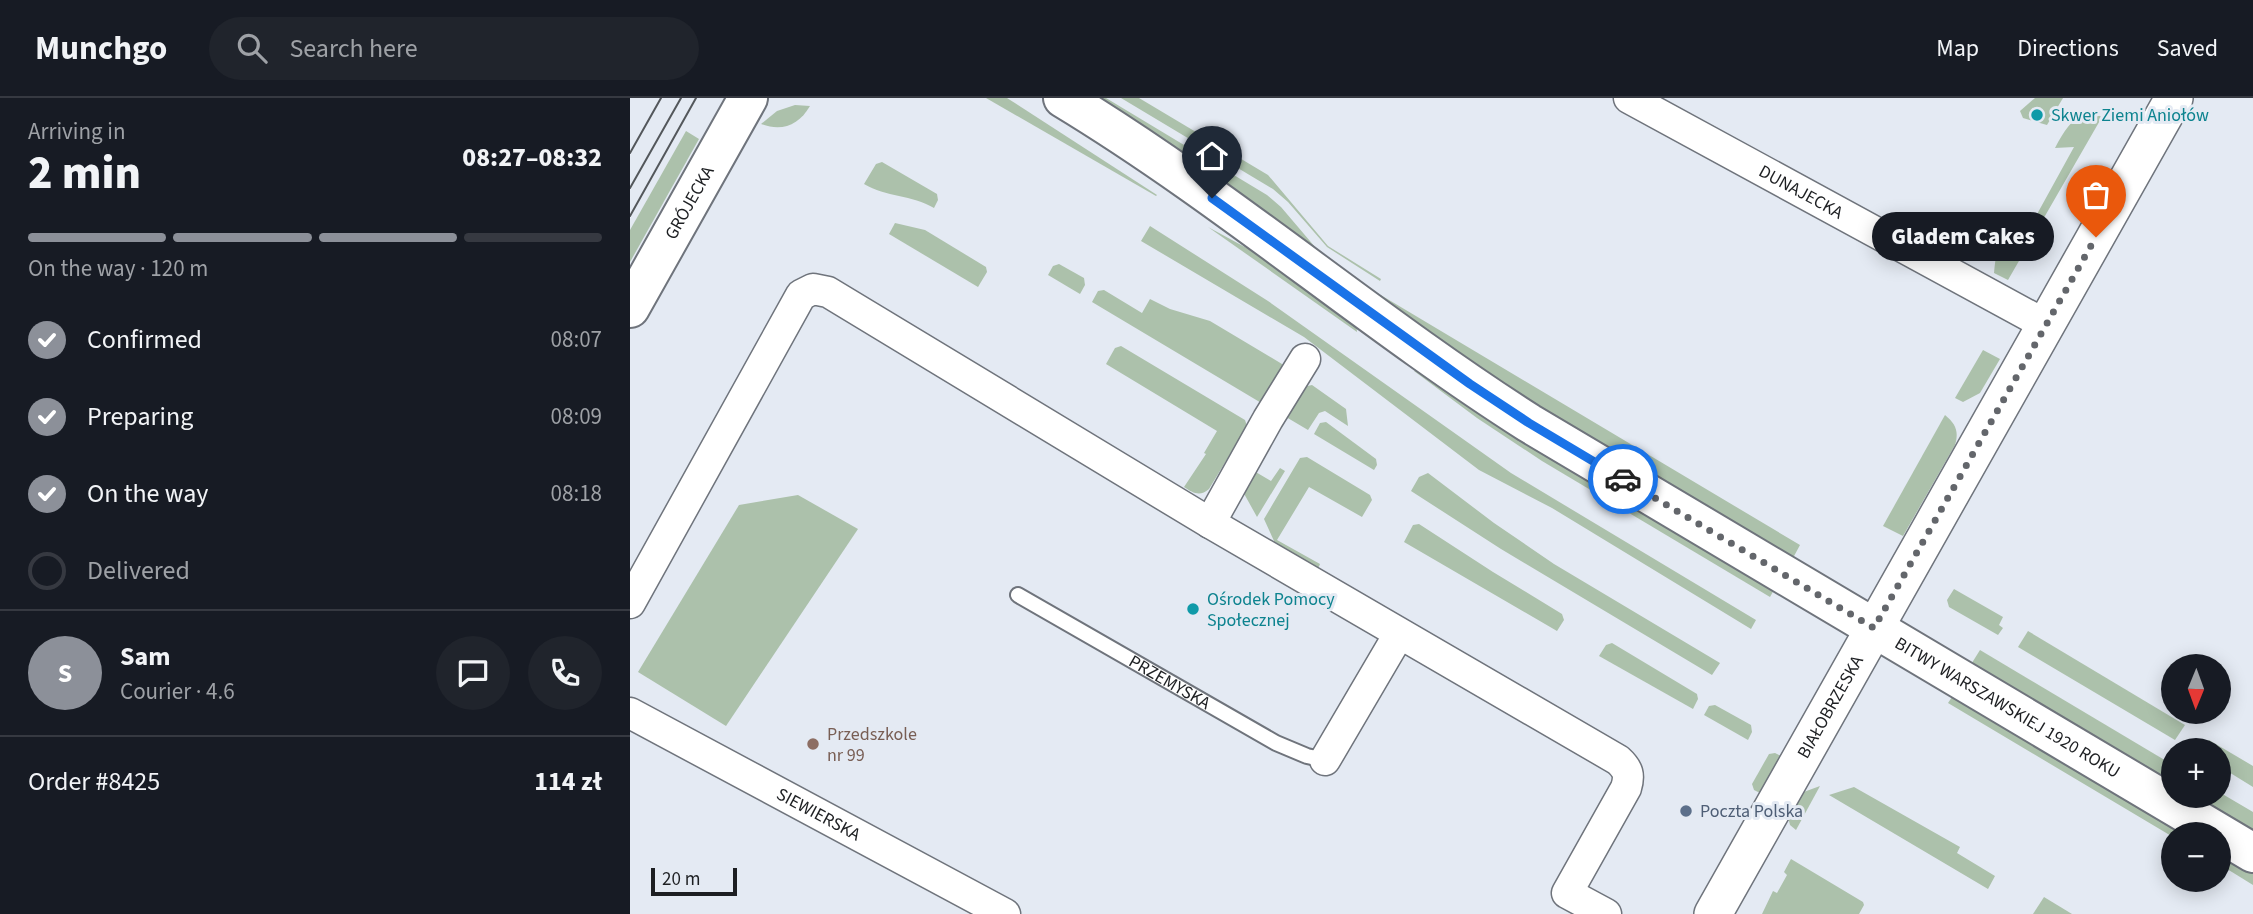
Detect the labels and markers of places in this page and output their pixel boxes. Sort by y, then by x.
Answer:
place label: Skwer Ziemi Aniołów [2051,103,2209,128]
marker: Skwer Ziemi Aniołów [2029,107,2045,123]
pin [1182,126,1242,198]
pin [2066,165,2126,237]
callout: Gladem Cakes [1872,212,2054,262]
place label: Ośrodek Pomocy Społecznej [1207,587,1335,633]
marker: Ośrodek Pomocy Społecznej [1185,601,1201,617]
place label: Przedszkole nr 99 [827,722,917,768]
marker: Przedszkole nr 99 [805,736,821,752]
place label: Poczta Polska [1700,799,1803,824]
marker: Poczta Polska [1678,803,1694,819]

